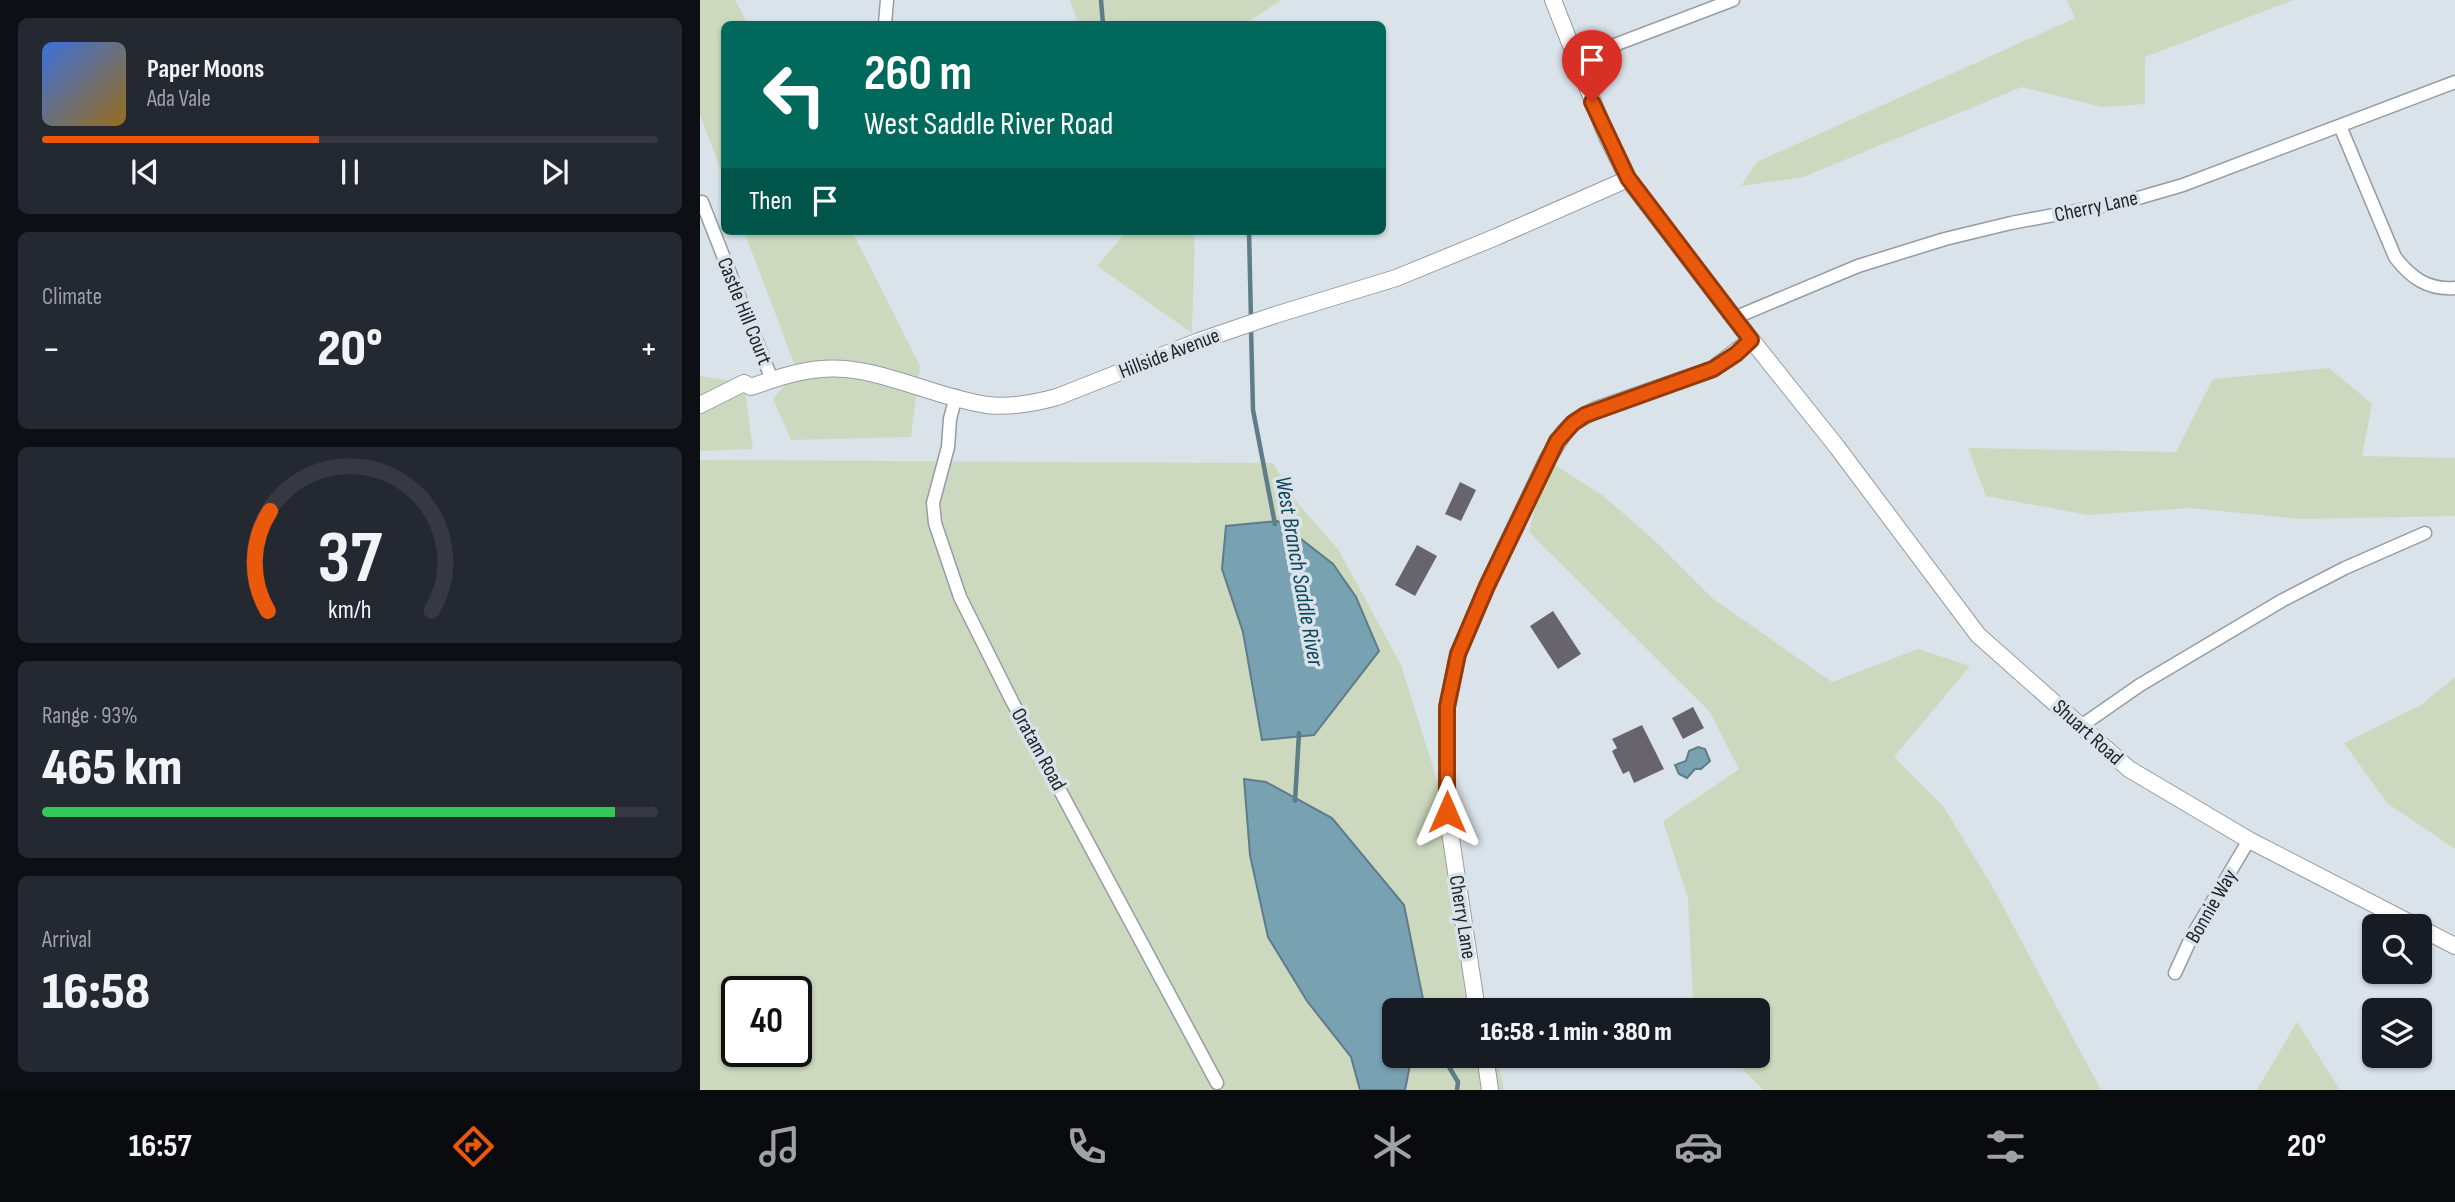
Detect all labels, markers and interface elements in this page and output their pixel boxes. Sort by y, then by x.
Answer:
pin [1562,30,1622,102]
icon: arrive [1573,41,1611,79]
text: 260 m [864,45,972,104]
icon: left [749,49,840,140]
text: Paper Moons [147,54,264,85]
text: Ada Vale [147,85,211,113]
text: West Saddle River Road [864,105,1113,144]
icon: previous [126,153,164,191]
icon: pause [331,153,369,191]
icon: next [536,153,574,191]
icon: arrive [806,182,844,220]
street label: Cherry Lane [2052,185,2140,228]
text: Then [749,186,792,217]
street label: Castle Hill Court [712,254,777,368]
text: Climate [42,283,102,311]
text: 20° [317,318,383,381]
street label: Hillside Avenue [1115,323,1223,384]
text: − [42,327,61,372]
text: + [639,327,658,372]
water label: West Branch Saddle River [1269,474,1330,670]
text: 37 [318,515,382,603]
text: km/h [328,595,372,626]
street label: Shuart Road [2047,694,2128,770]
text: Range · 93% [42,702,138,730]
street label: Oratam Road [1006,704,1071,795]
text: 465 km [42,737,182,800]
position arrow [1410,775,1484,849]
street label: Bonnie Way [2180,865,2242,948]
street label: Cherry Lane [1444,873,1481,961]
map controls [2362,914,2432,1068]
button: search [2362,914,2432,984]
text: Arrival [42,926,91,954]
text: 16:58 [42,961,150,1024]
speed limit sign: 40 [721,976,812,1067]
button: layers [2362,998,2432,1068]
text: 16:58 · 1 min · 380 m [1480,1017,1672,1048]
icon: directions [449,1122,498,1171]
icon: music [755,1122,804,1171]
icon: phone [1062,1122,1111,1171]
icon: climate [1368,1122,1417,1171]
icon: car [1674,1122,1723,1171]
icon: filters [1981,1122,2030,1171]
text: 16:57 [129,1127,191,1166]
text: 20° [2287,1127,2326,1166]

